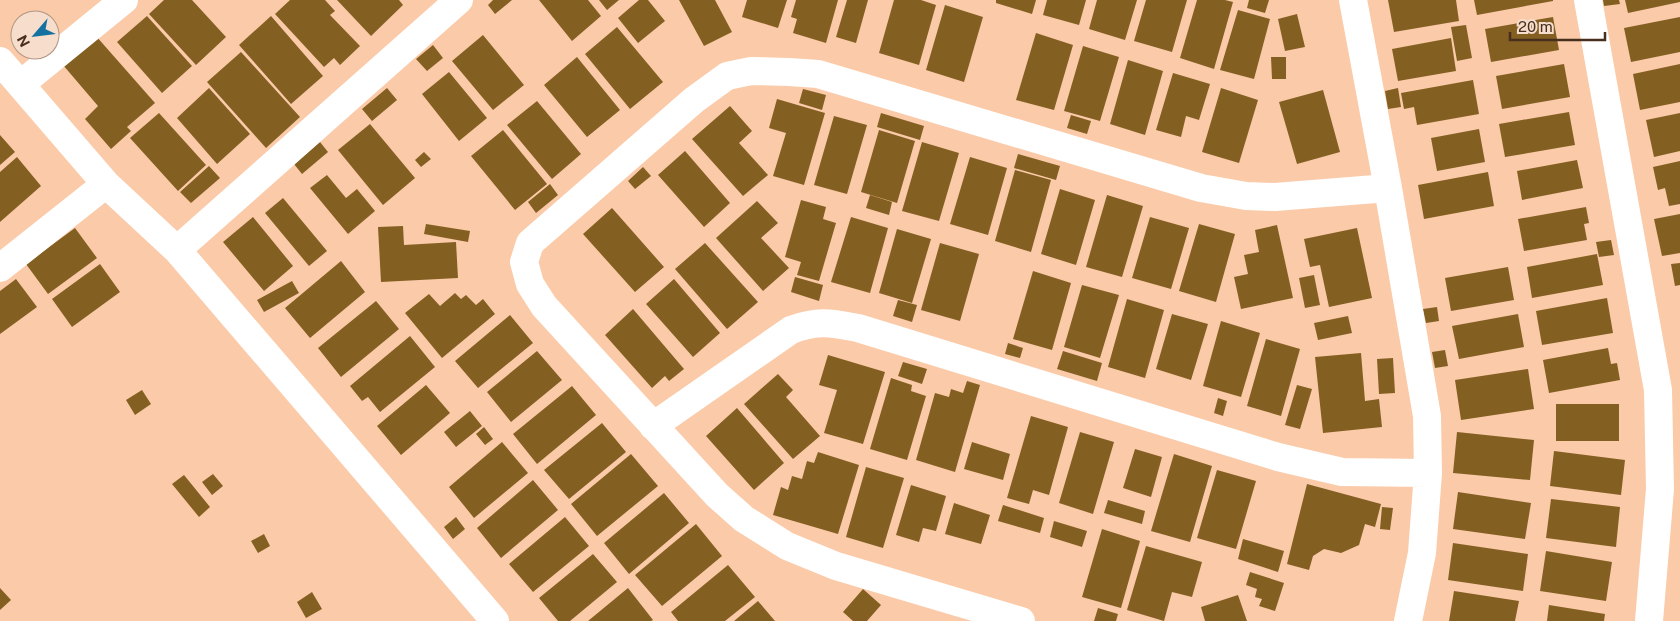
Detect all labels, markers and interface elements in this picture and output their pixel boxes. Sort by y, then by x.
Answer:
north arrow [10,10,60,60]
scale bar [1510,10,1605,42]
text: 20 m [1518,18,1553,35]
text: N [14,33,33,50]

